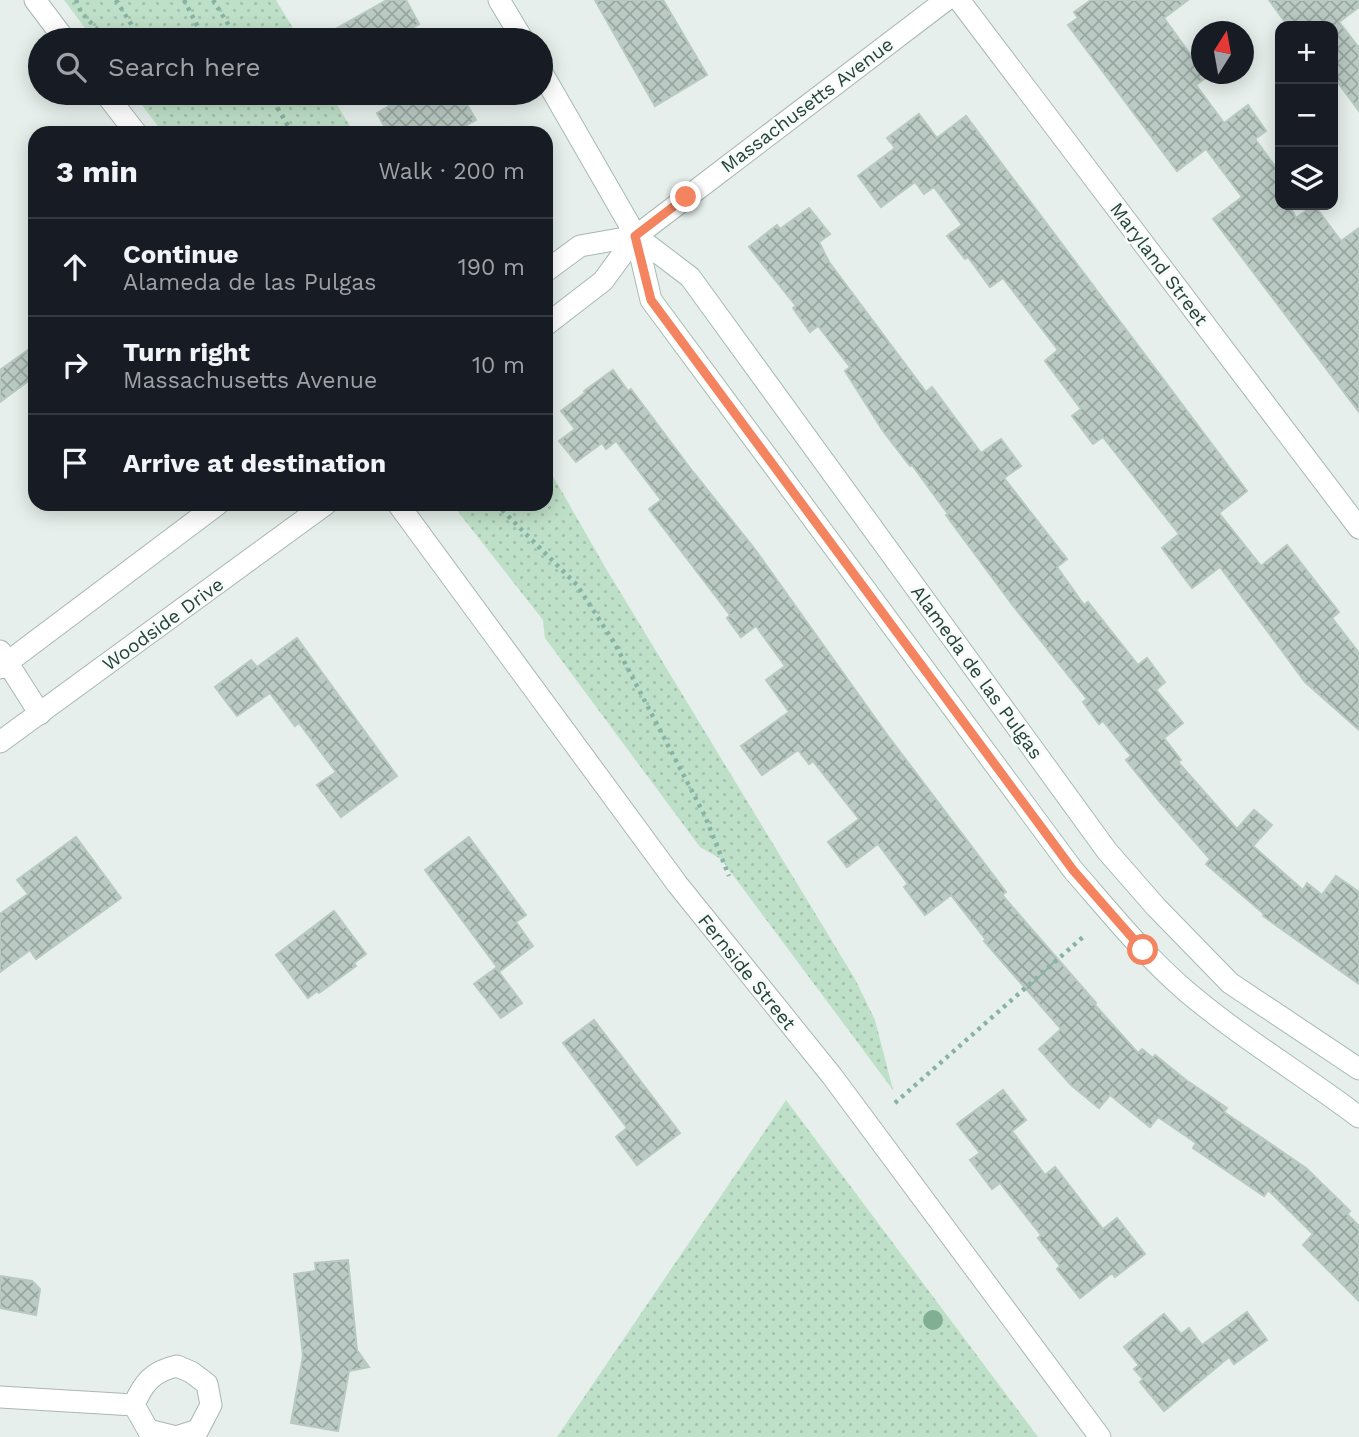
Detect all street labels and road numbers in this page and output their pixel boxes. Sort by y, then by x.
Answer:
street label: Massachusetts Avenue [716,33,898,177]
street label: Maryland Street [1105,198,1213,330]
street label: Woodside Drive [98,572,228,676]
street label: Alameda de las Pulgas [906,581,1048,763]
street label: Fernside Street [693,909,801,1035]

